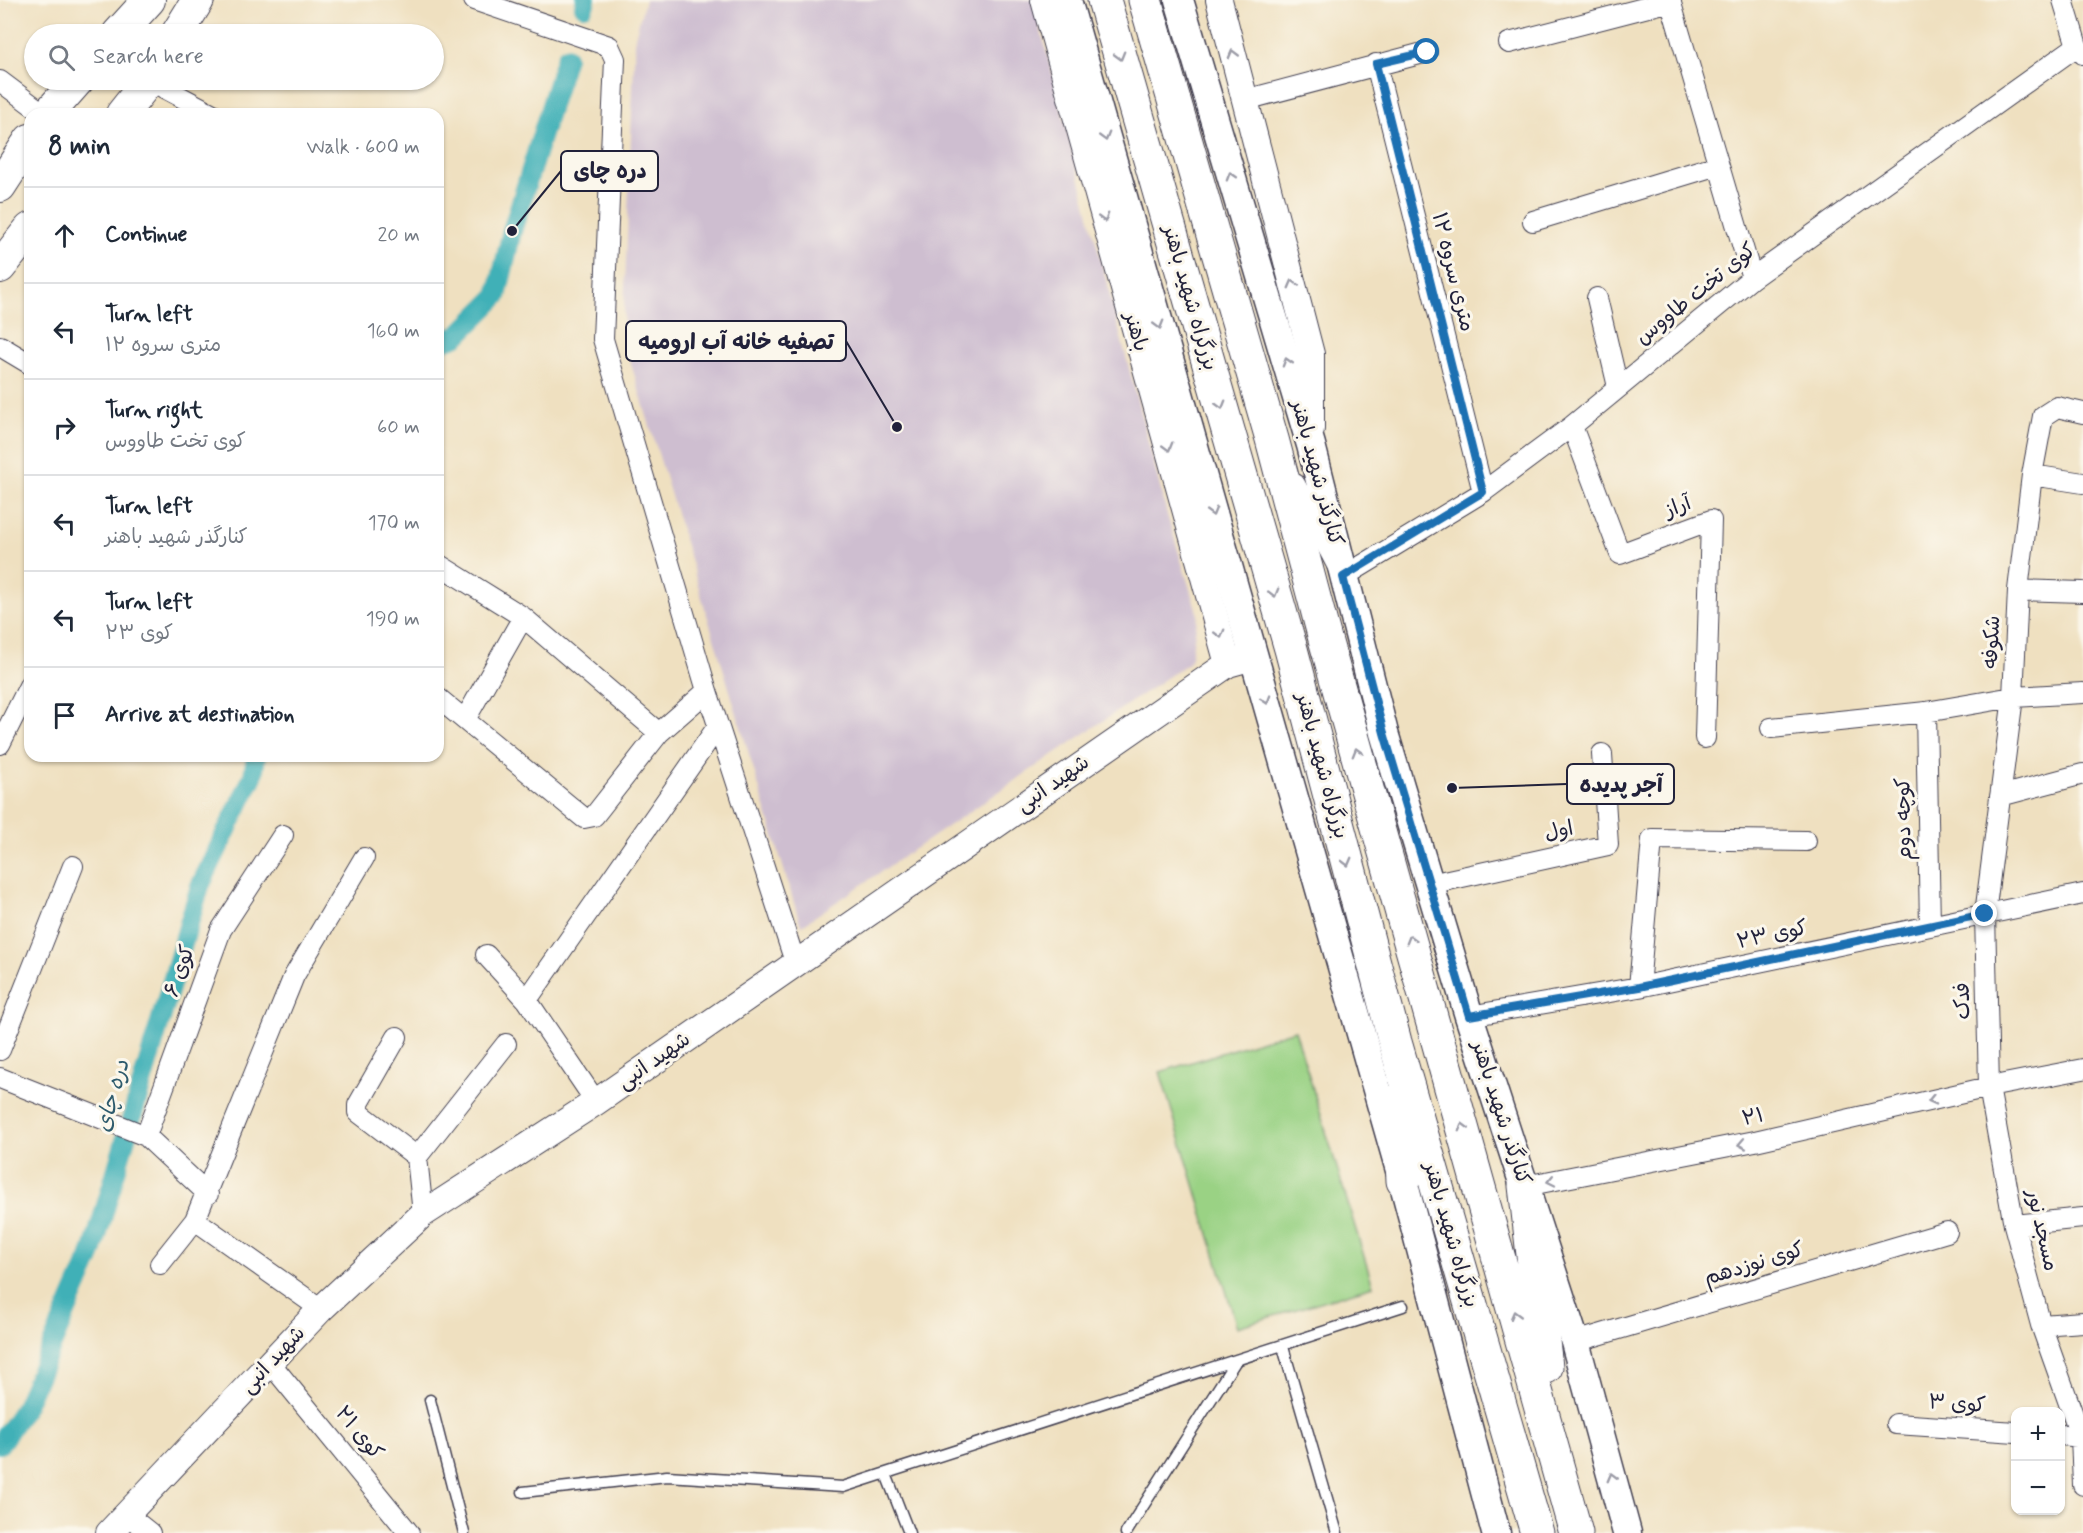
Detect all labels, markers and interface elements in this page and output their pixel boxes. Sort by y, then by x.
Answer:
search box [24,24,444,90]
route start [1413,38,1439,64]
icon: search [45,41,78,74]
text: Search here [93,43,204,71]
one-way arrow [1228,49,1241,59]
one-way arrow [1113,50,1125,61]
text: 8 min [48,130,111,164]
one-way arrow [1098,132,1111,142]
text: Walk · 600 m [306,134,420,161]
callout: دره چای [561,151,658,191]
text: دره چای [573,158,647,186]
one-way arrow [1226,171,1238,181]
street label: ۱۲ متری سروه [1425,209,1481,335]
one-way arrow [1097,212,1109,223]
icon: ahead [48,219,81,252]
street label: بزرگراه شهید باهنر [1155,220,1224,374]
text: Continue [105,221,187,249]
text: 20 m [377,222,420,249]
street label: کوی تخت طاووس [1630,237,1762,351]
one-way arrow [1287,279,1300,289]
text: Turn left [105,301,193,329]
street label: باهنر [1117,307,1155,355]
icon: left [48,315,81,348]
text: 160 m [367,318,420,345]
one-way arrow [1152,319,1164,330]
callout: تصفیه خانه آب ارومیه [626,321,846,361]
text: تصفیه خانه آب ارومیه [638,329,835,357]
text: ۱۲ متری سروه [105,332,221,359]
one-way arrow [1282,358,1294,368]
street label: کنارگذر شهید باهنر [1284,395,1350,549]
text: Turn right [105,397,203,425]
one-way arrow [1214,399,1226,410]
icon: right [48,411,81,444]
text: 60 m [377,414,420,441]
text: کوی تخت طاووس [105,428,246,455]
one-way arrow [1161,441,1173,451]
street label: آراز [1659,489,1696,526]
text: Turn left [105,493,193,521]
one-way arrow [1205,506,1217,517]
icon: left [48,507,81,540]
text: 170 m [368,510,420,537]
text: کنارگذر شهید باهنر [105,524,248,551]
one-way arrow [1267,587,1280,597]
text: Turn left [105,589,193,617]
icon: left [48,603,81,636]
text: 190 m [366,606,420,633]
street label: شکوفه [1977,615,2007,669]
text: کوی ۲۳ [105,620,173,647]
one-way arrow [1213,629,1225,639]
street label: بزرگراه شهید باهنر [1289,688,1355,842]
one-way arrow [1259,694,1271,705]
icon: arrive [48,699,81,732]
text: Arrive at destination [105,701,295,729]
one-way arrow [1352,747,1364,758]
street label: شهید انبی [1011,749,1095,819]
callout: آجر پدیده [1567,764,1674,804]
text: آجر پدیده [1579,772,1664,800]
street label: کوچه دوم [1889,777,1920,861]
street label: اول [1542,814,1576,848]
one-way arrow [1340,857,1353,867]
route end [1971,900,1997,926]
street label: کوی ۲۳ [1734,914,1810,956]
one-way arrow [1406,934,1418,945]
street label: کوی ۶ [158,941,202,1001]
street label: فدک [1949,982,1977,1020]
street label: شهید انبی [612,1026,696,1096]
street label: کنارگذر شهید باهنر [1464,1036,1537,1188]
water label: دره چای [89,1056,137,1135]
one-way arrow [1928,1093,1938,1106]
street label: ۲۱ [1739,1101,1767,1133]
one-way arrow [1458,1122,1471,1132]
one-way arrow [1738,1137,1748,1150]
street label: بزرگراه شهید باهنر [1416,1157,1485,1311]
one-way arrow [1546,1174,1556,1187]
street label: مسجد نور [2019,1185,2065,1274]
street label: کوی نوزدهم [1701,1236,1808,1293]
one-way arrow [1510,1310,1522,1321]
street label: شهید انبی [234,1320,312,1400]
street label: کوی ۳ [1927,1388,1987,1420]
street label: کوی ۲۱ [329,1400,389,1466]
map controls [2011,1407,2065,1515]
button: + [2011,1407,2065,1461]
button: − [2011,1461,2065,1515]
one-way arrow [1607,1472,1619,1482]

